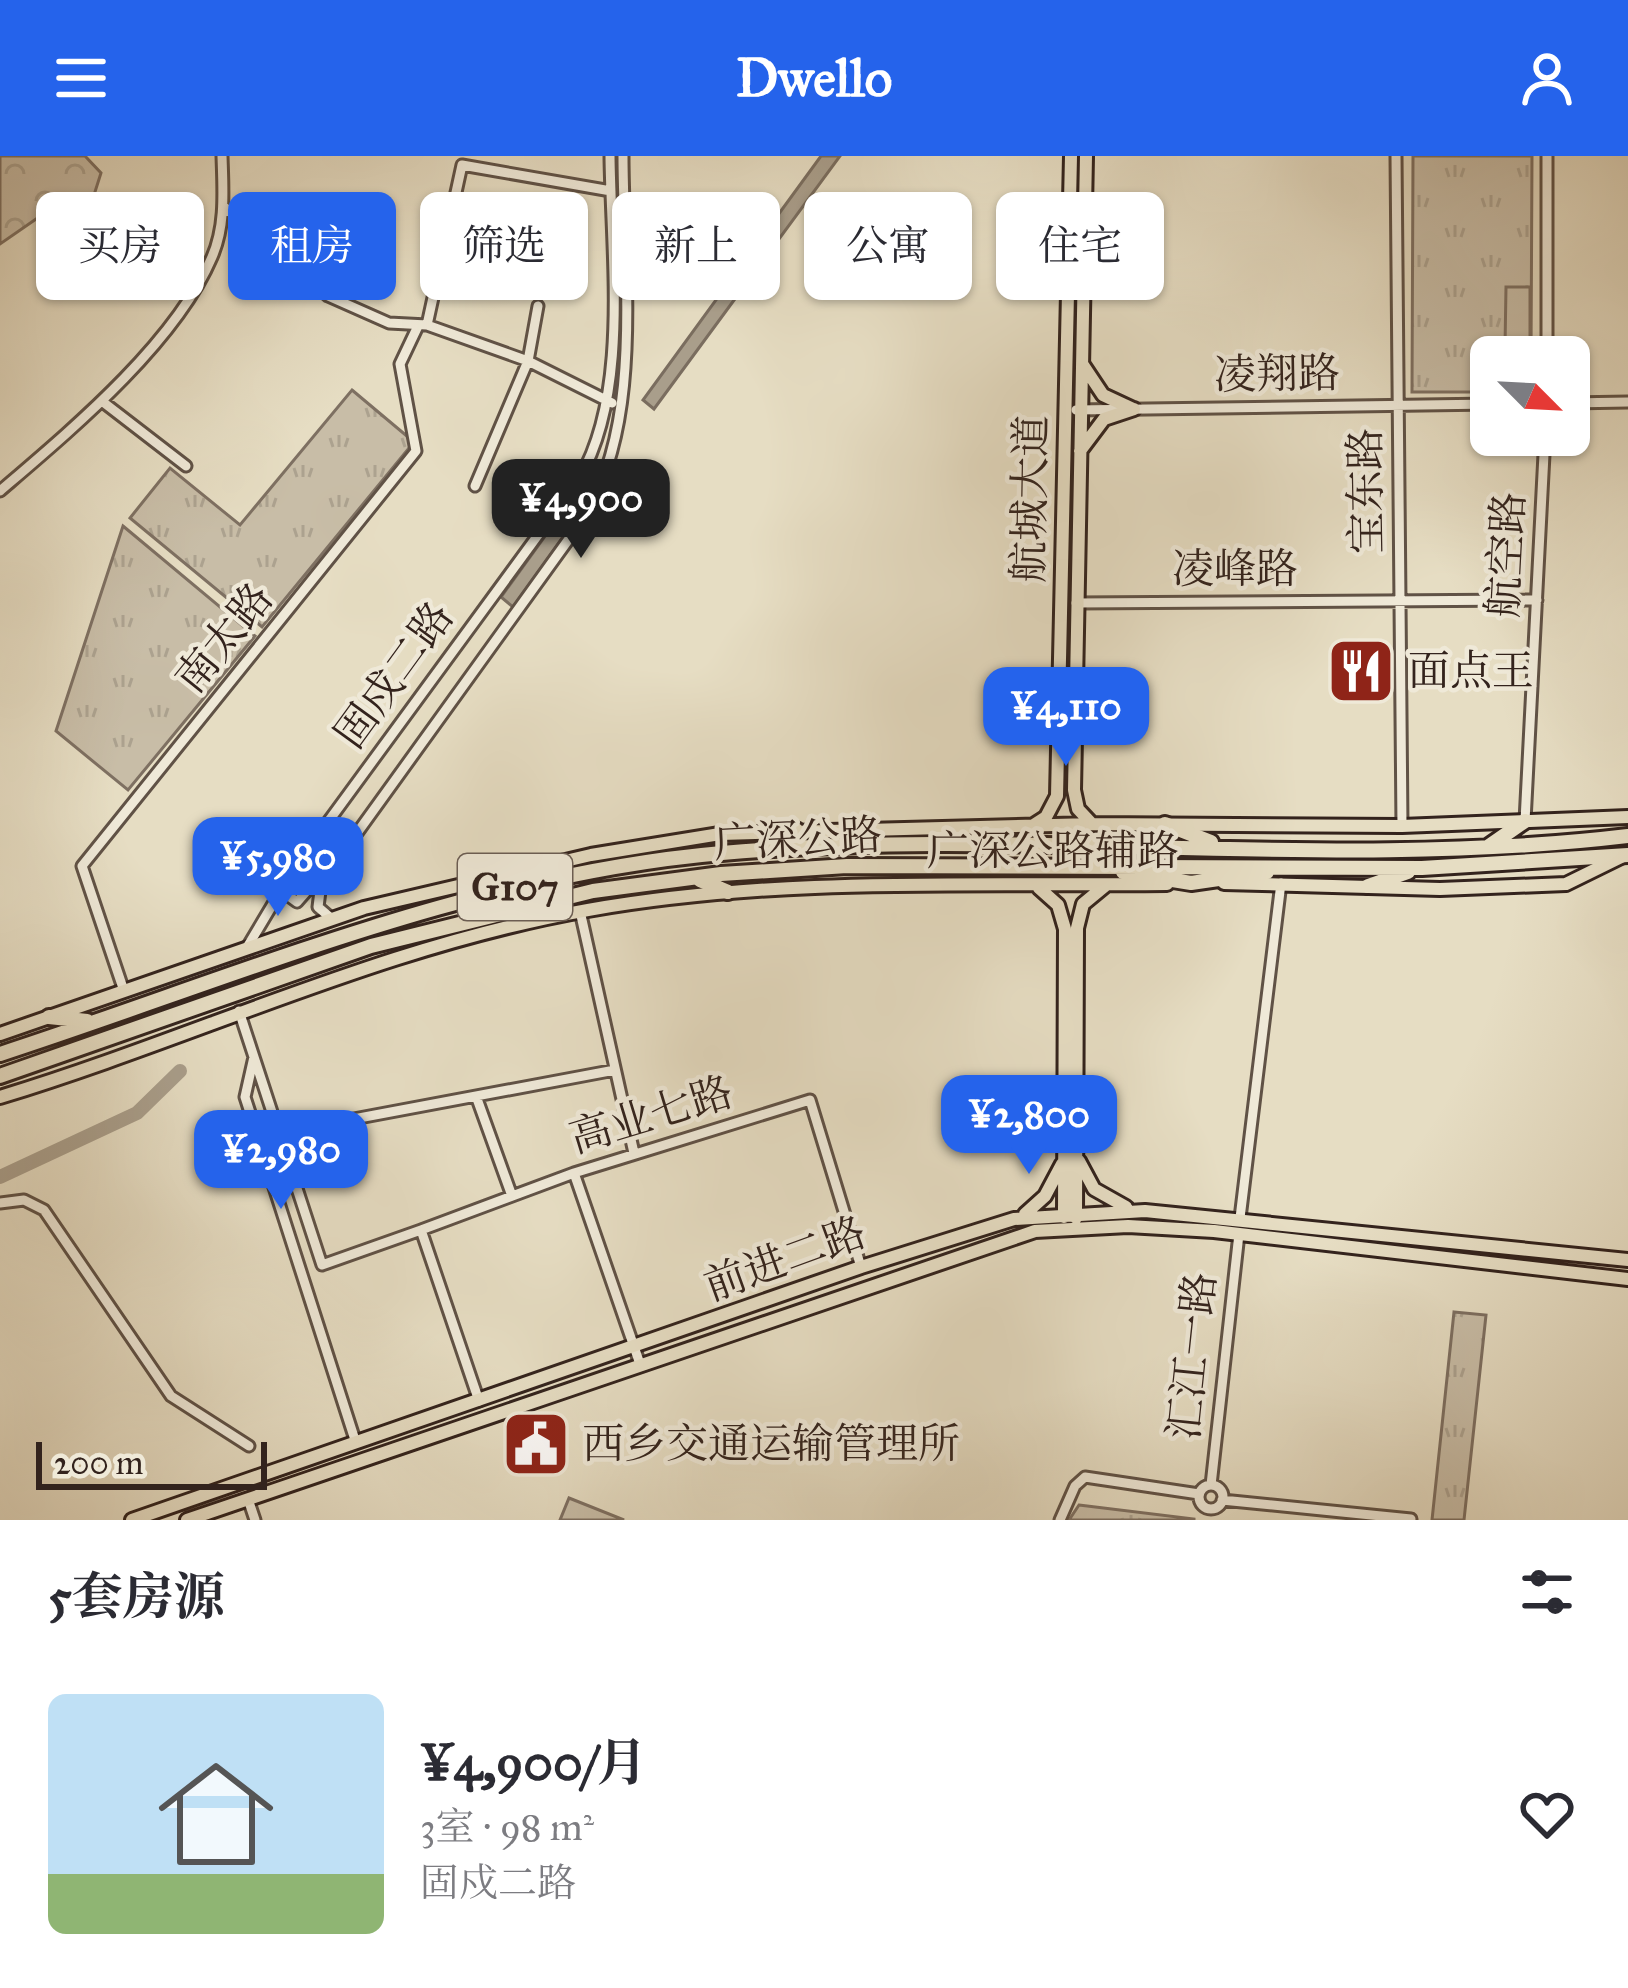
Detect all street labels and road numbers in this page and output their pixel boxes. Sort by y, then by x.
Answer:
street label: 凌翔路 [1214,347,1340,401]
street label: 航城大道 [1003,415,1057,583]
street label: 宝东路 [1339,428,1393,554]
street label: 航空路 [1477,491,1535,619]
street label: 凌峰路 [1172,543,1298,595]
street label: 南太路 [164,573,284,703]
street label: 固戍二路 [324,592,464,758]
street label: 广深公路 [713,809,883,869]
street label: 广深公路辅路 [927,825,1179,877]
road number: G107 [458,854,572,920]
street label: 高业七路 [563,1066,739,1164]
street label: 前进二路 [697,1206,873,1312]
street label: 汇江一路 [1157,1270,1227,1442]

